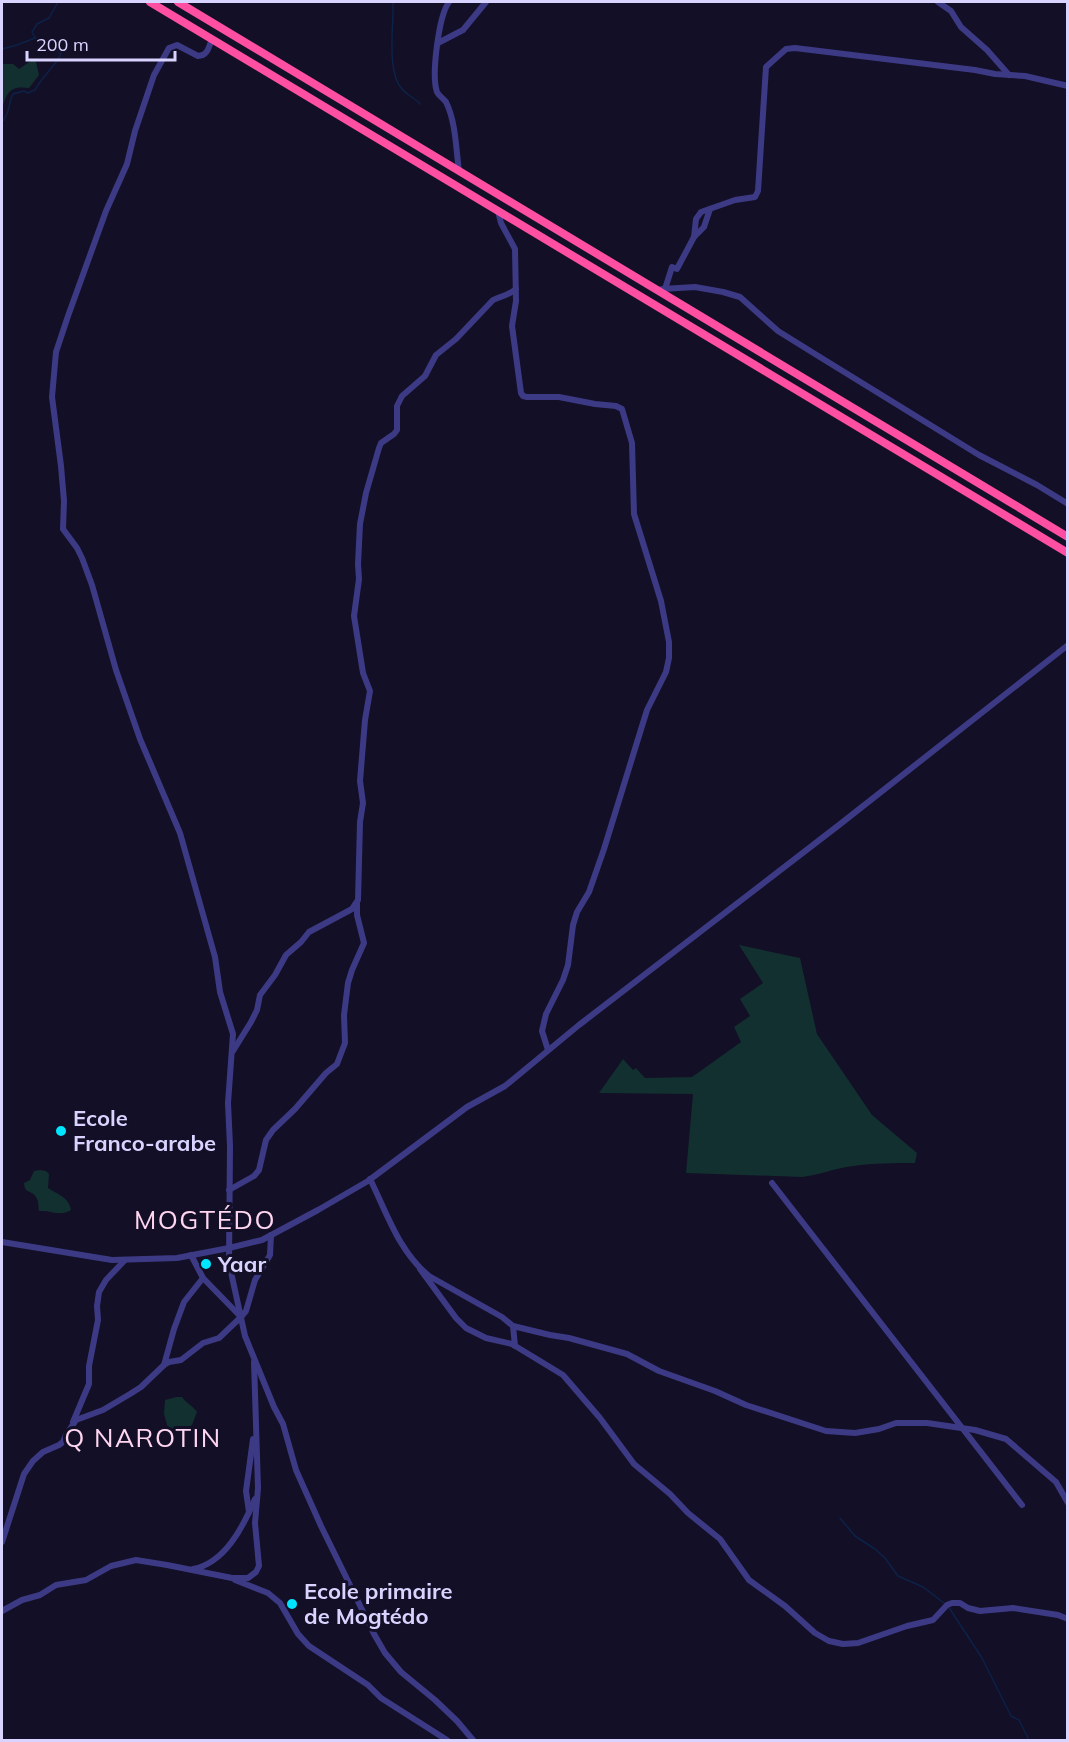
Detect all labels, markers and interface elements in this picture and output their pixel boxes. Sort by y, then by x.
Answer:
scale bar [27,24,176,62]
text: 200 m [36,33,89,56]
place label: Ecole Franco-arabe [73,1104,216,1157]
marker: Ecole Franco-arabe [54,1124,68,1138]
district label: MOGTÉDO [134,1203,276,1236]
place label: Yaar [217,1250,266,1278]
marker: Yaar [199,1257,213,1271]
district label: Q NAROTIN [64,1421,222,1454]
place label: Ecole primaire de Mogtédo [304,1577,452,1630]
marker: Ecole primaire de Mogtédo [285,1597,299,1611]

